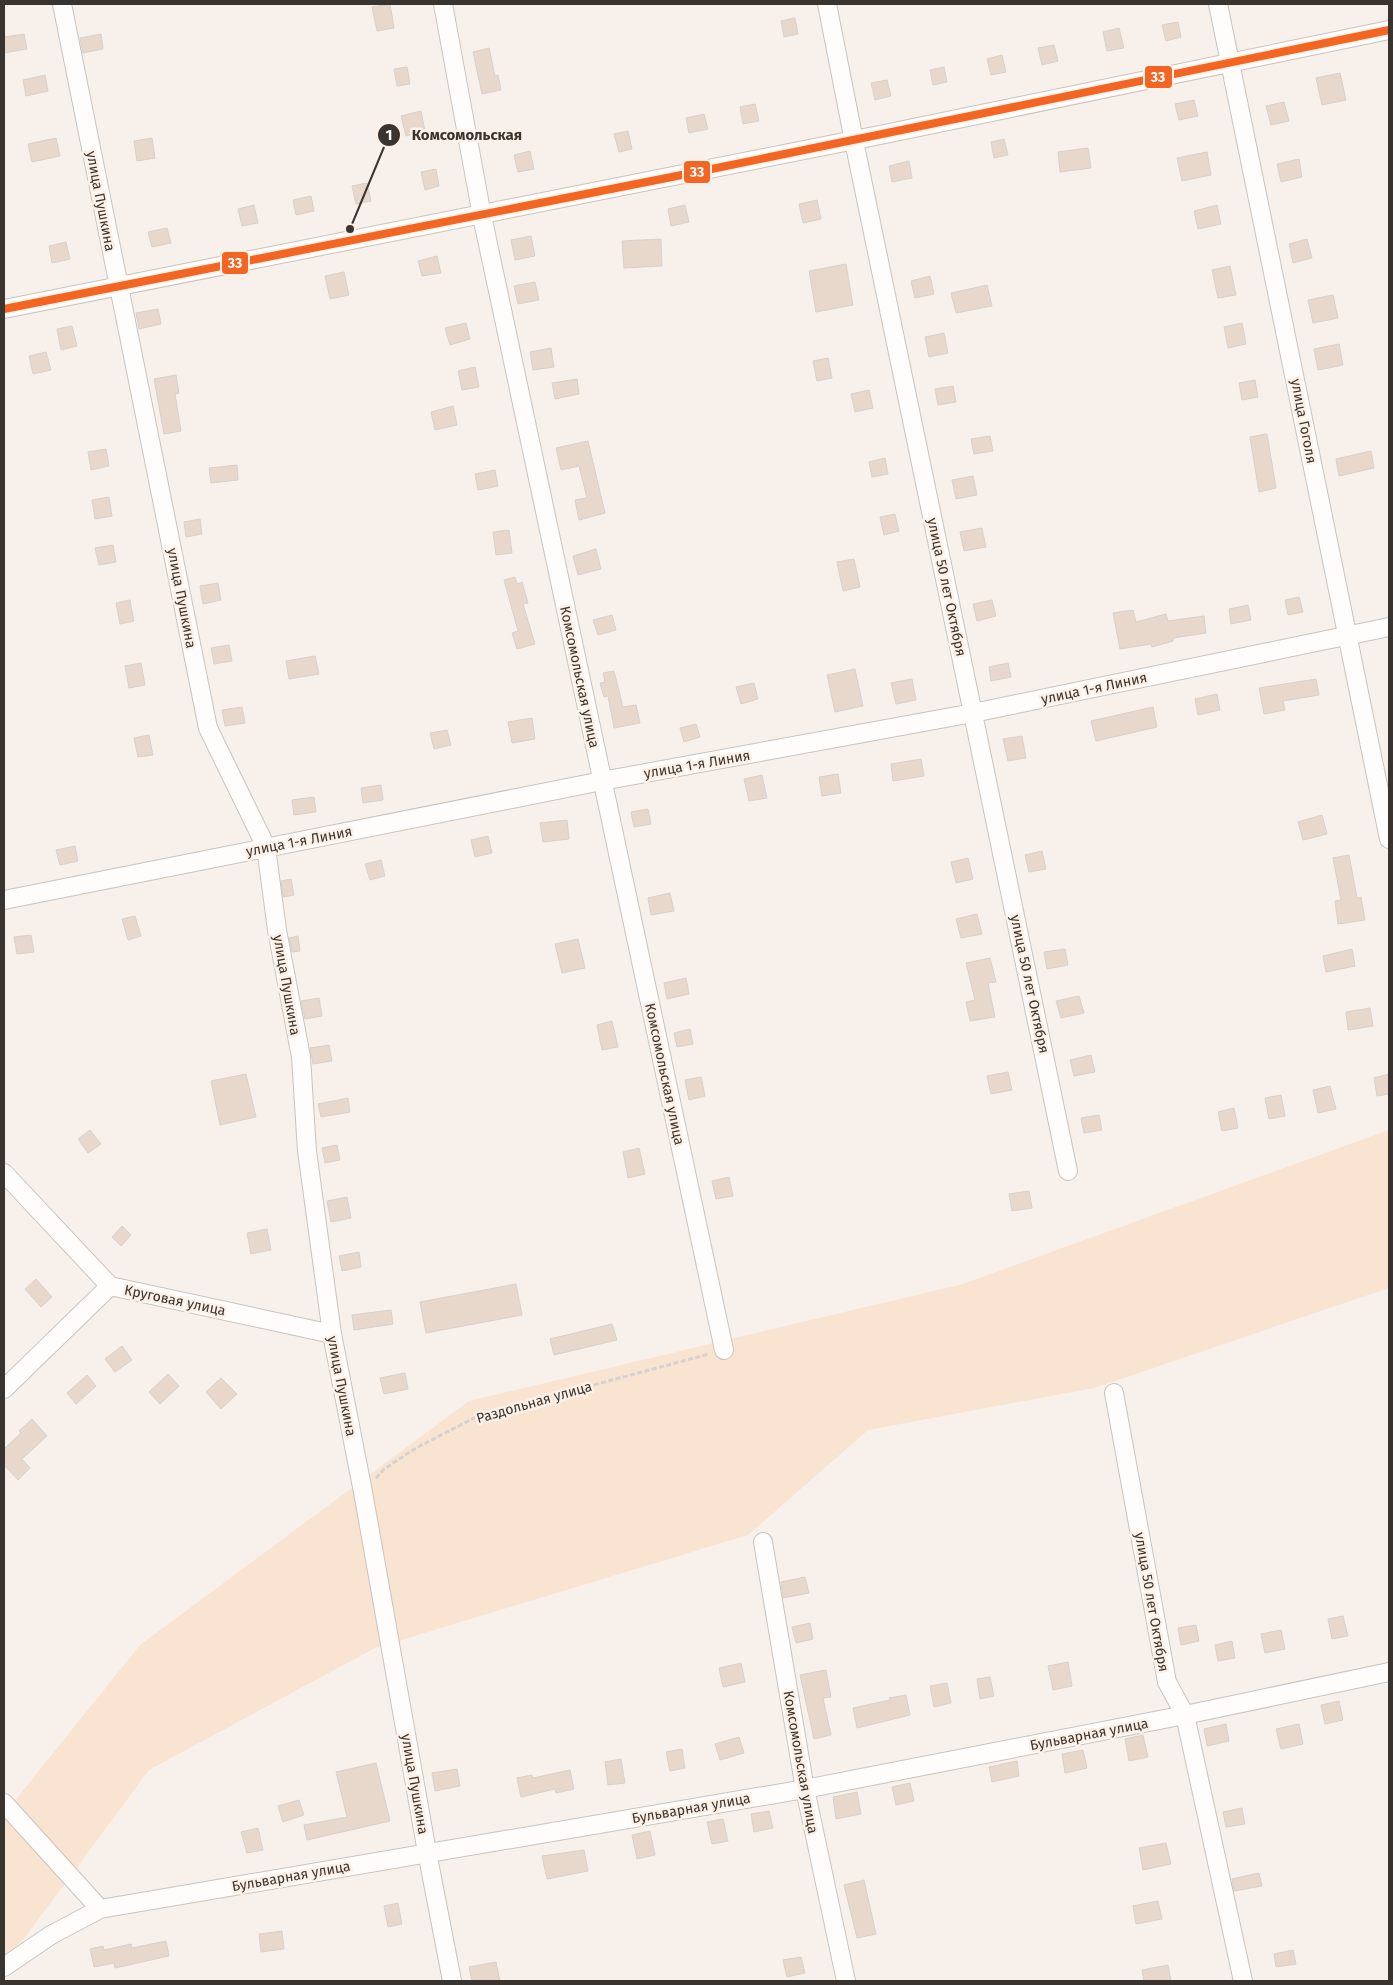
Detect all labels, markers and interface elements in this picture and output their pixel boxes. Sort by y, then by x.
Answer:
line badge: 33 [1144,65,1173,89]
text: 33 [1150,69,1165,86]
callout: Комсомольская [376,120,532,150]
text: 1 [386,126,392,144]
text: Комсомольская [412,126,522,144]
street label: улица Пушкина [82,150,119,253]
line badge: 33 [683,160,711,184]
text: 33 [689,164,704,181]
line badge: 33 [221,251,249,275]
text: 33 [227,255,242,272]
street label: улица Гоголя [1287,377,1320,465]
street label: улица 50 лет Октября [924,516,970,658]
street label: улица Пушкина [163,547,200,650]
street label: Комсомольская улица [556,605,603,750]
street label: улица 1-я Линия [1040,669,1149,708]
street label: улица 1-я Линия [643,747,752,782]
street label: улица 1-я Линия [245,823,354,860]
street label: улица 50 лет Октября [1007,913,1053,1055]
street label: улица Пушкина [269,933,304,1037]
street label: Комсомольская улица [641,1002,688,1147]
street label: Круговая улица [123,1281,227,1320]
street label: улица Пушкина [323,1335,360,1438]
street label: Раздольная улица [474,1378,594,1427]
street label: улица 50 лет Октября [1131,1531,1172,1673]
street label: Комсомольская улица [780,1689,821,1835]
street label: Бульварная улица [1029,1715,1150,1754]
street label: улица Пушкина [397,1732,432,1836]
street label: Бульварная улица [630,1790,752,1827]
street label: Бульварная улица [230,1858,352,1895]

